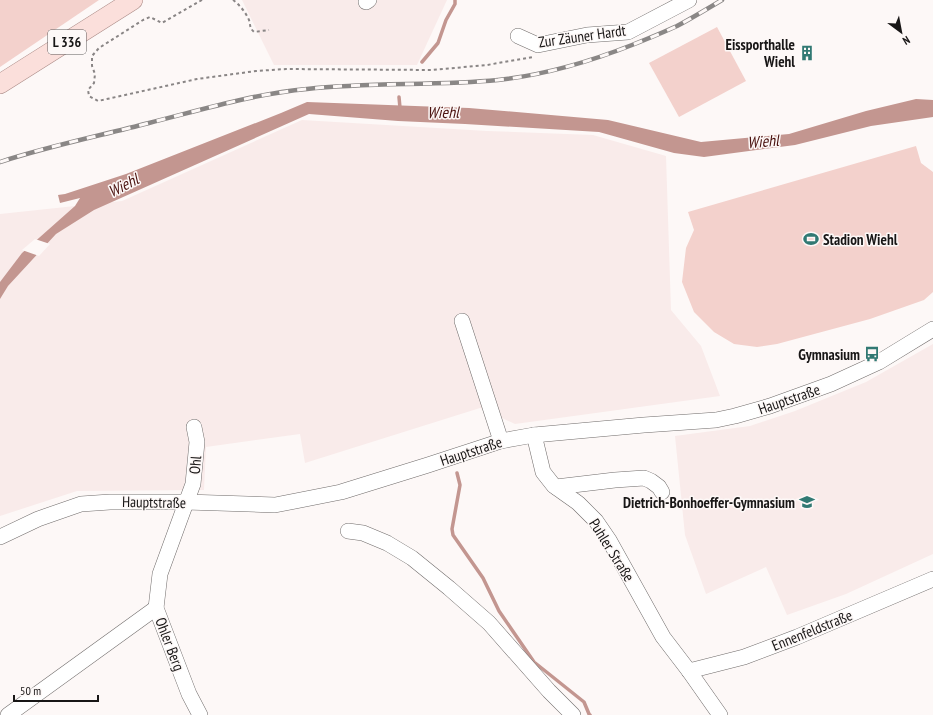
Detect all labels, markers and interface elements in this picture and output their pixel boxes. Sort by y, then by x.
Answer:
north arrow [881,12,921,52]
street label: Zur Zäuner Hardt [537,20,627,52]
road number: L 336 [48,30,86,54]
text: N [900,33,913,48]
place label: Eissporthalle Wiehl [726,35,795,71]
building icon: Eissporthalle Wiehl [798,44,816,62]
water label: Wiehl [427,102,460,122]
water label: Wiehl [746,130,781,152]
water label: Wiehl [104,168,143,201]
sports icon: Stadion Wiehl [802,230,820,248]
place label: Stadion Wiehl [823,230,898,249]
place label: Gymnasium [798,345,860,364]
bus stop icon: Gymnasium [863,345,881,363]
street label: Hauptstraße [756,380,822,418]
street label: Hauptstraße [438,432,504,470]
street label: Ohl [185,455,205,475]
street label: Hauptstraße [122,492,186,512]
place label: Dietrich-Bonhoeffer-Gymnasium [623,493,795,512]
school or university icon: Dietrich-Bonhoeffer-Gymnasium [798,493,816,511]
street label: Puhler Straße [585,515,639,585]
street label: Ennenfeldstraße [769,605,855,655]
street label: Ohler Berg [151,615,189,673]
scale bar [14,677,98,703]
text: 50 m [20,683,41,698]

